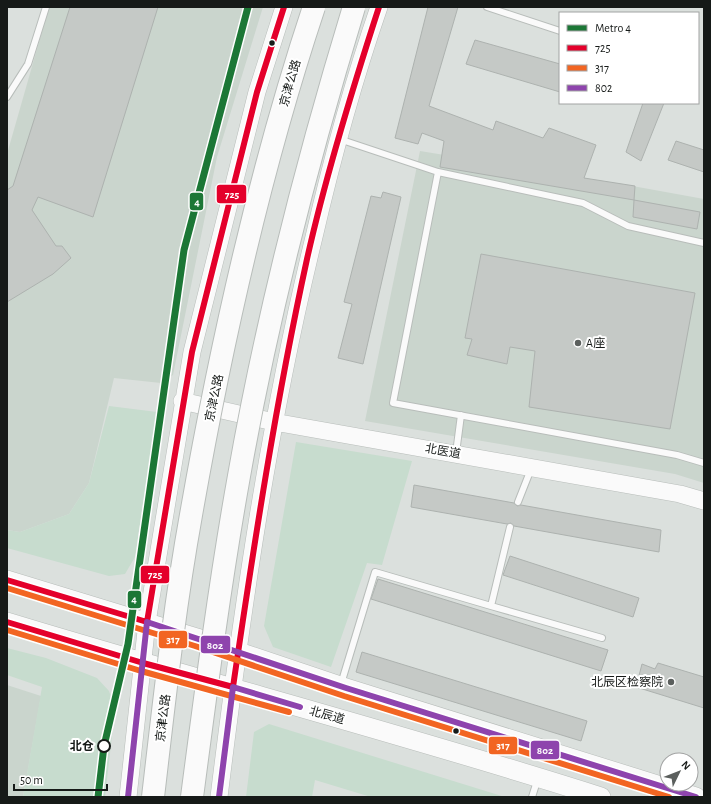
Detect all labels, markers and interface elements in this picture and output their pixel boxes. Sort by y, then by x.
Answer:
legend [559,12,699,104]
text: Metro 4 [595,22,631,34]
unlabelled marker [267,38,277,48]
text: 725 [595,42,610,54]
street label: 京津公路 [277,58,302,108]
text: 317 [595,62,609,74]
text: 802 [595,82,613,94]
line badge: 725 [216,184,247,204]
text: 725 [225,189,240,200]
line badge: 4 [189,192,204,211]
text: 4 [194,197,200,208]
place label: A座 [586,336,605,349]
marker: A座 [573,338,583,348]
street label: 京津公路 [202,373,225,423]
street label: 北医道 [424,441,462,460]
line badge: 725 [140,565,170,584]
text: 725 [148,569,163,580]
line badge: 4 [127,590,142,609]
text: 4 [131,594,137,605]
line badge: 317 [158,630,188,649]
text: 317 [166,634,180,645]
line badge: 802 [200,635,231,654]
text: 802 [207,640,223,651]
place label: 北辰区检察院 [591,675,663,688]
marker: 北辰区检察院 [666,677,676,687]
street label: 京津公路 [153,693,172,743]
street label: 北辰道 [308,703,346,726]
unlabelled marker [451,726,461,736]
line badge: 317 [488,736,518,755]
place label: 北仓 [70,739,94,752]
marker: 北仓 [97,739,111,753]
text: 317 [496,740,510,751]
line badge: 802 [530,740,560,760]
text: 802 [537,745,553,756]
north arrow [659,752,699,792]
text: N [679,759,693,772]
scale bar [14,766,107,792]
text: 50 m [20,774,43,786]

